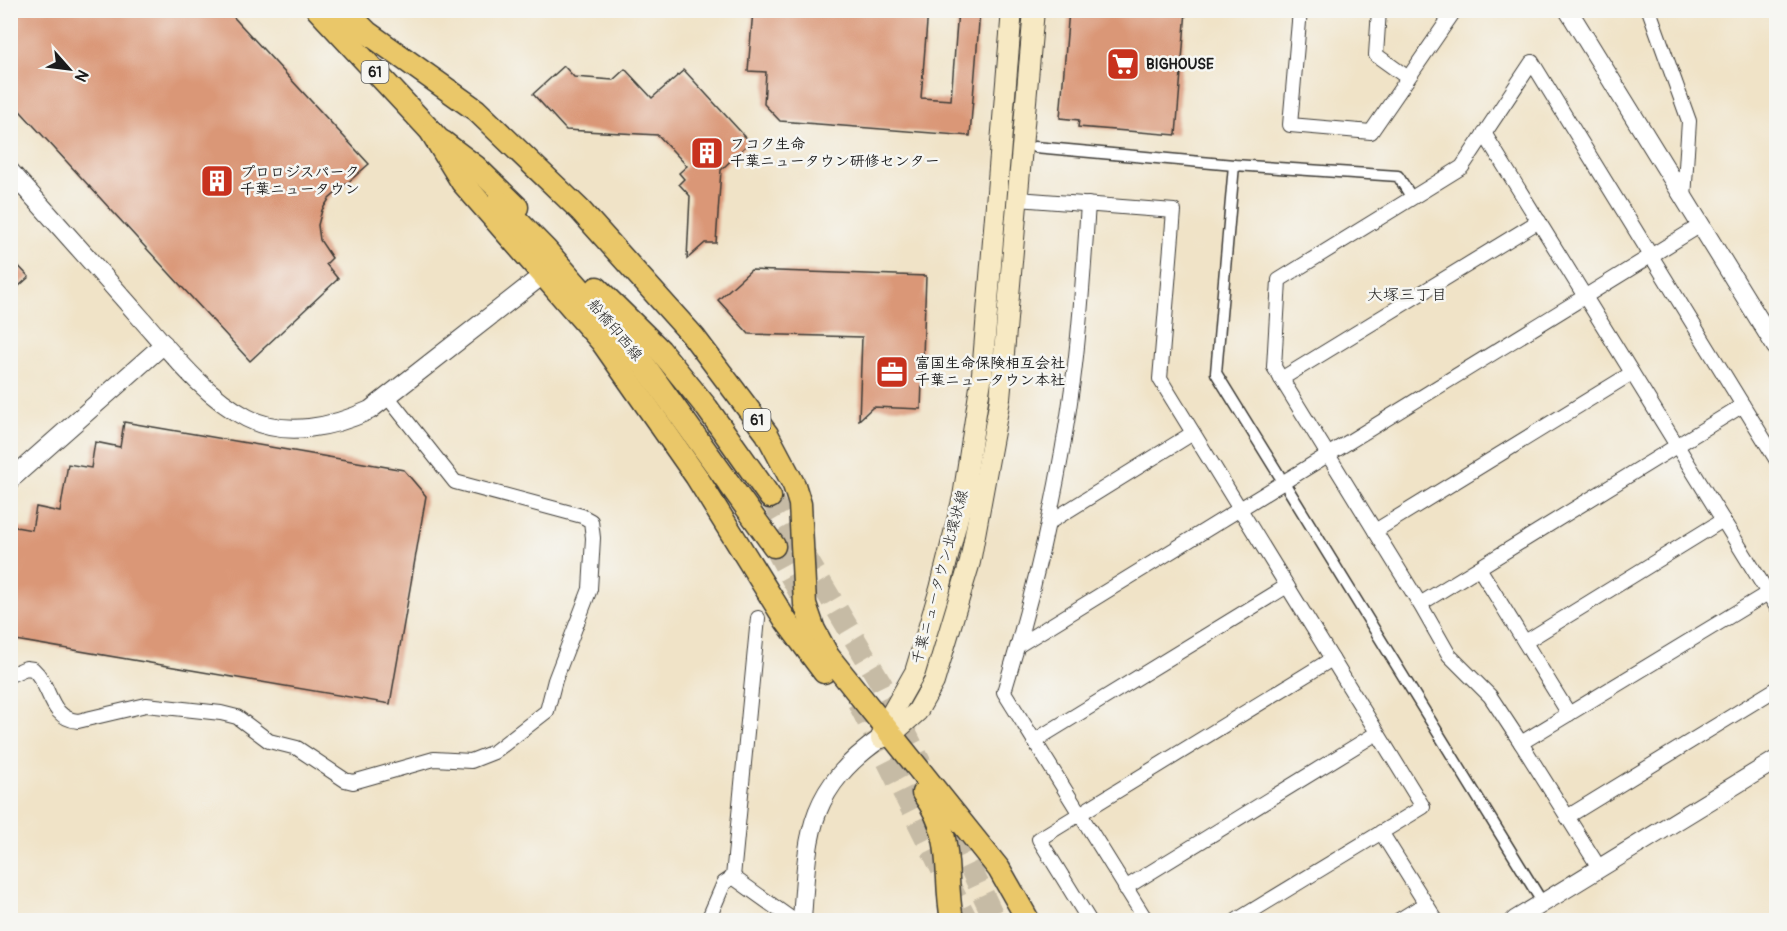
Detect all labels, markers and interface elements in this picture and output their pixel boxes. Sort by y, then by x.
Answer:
north arrow [39,39,99,99]
supermarket icon: BIGHOUSE [1105,46,1141,82]
place label: BIGHOUSE [1146,55,1214,74]
road number: 61 [362,61,388,83]
text: N [70,66,93,85]
building icon: フコク生命 千葉ニュータウン研修センター [689,135,725,171]
place label: フコク生命 千葉ニュータウン研修センター [730,135,940,171]
building icon: プロロジスパーク 千葉ニュータウン [199,163,235,199]
place label: プロロジスパーク 千葉ニュータウン [240,163,360,199]
district label: 大塚三丁目 [1367,285,1447,305]
street label: 船橋印西線 [584,295,646,365]
office icon: 富国生命保険相互会社 千葉ニュータウン本社 [874,354,910,390]
place label: 富国生命保険相互会社 千葉ニュータウン本社 [915,354,1065,390]
road number: 61 [744,409,771,431]
street label: 千葉ニュータウン北環状線 [908,488,972,666]

